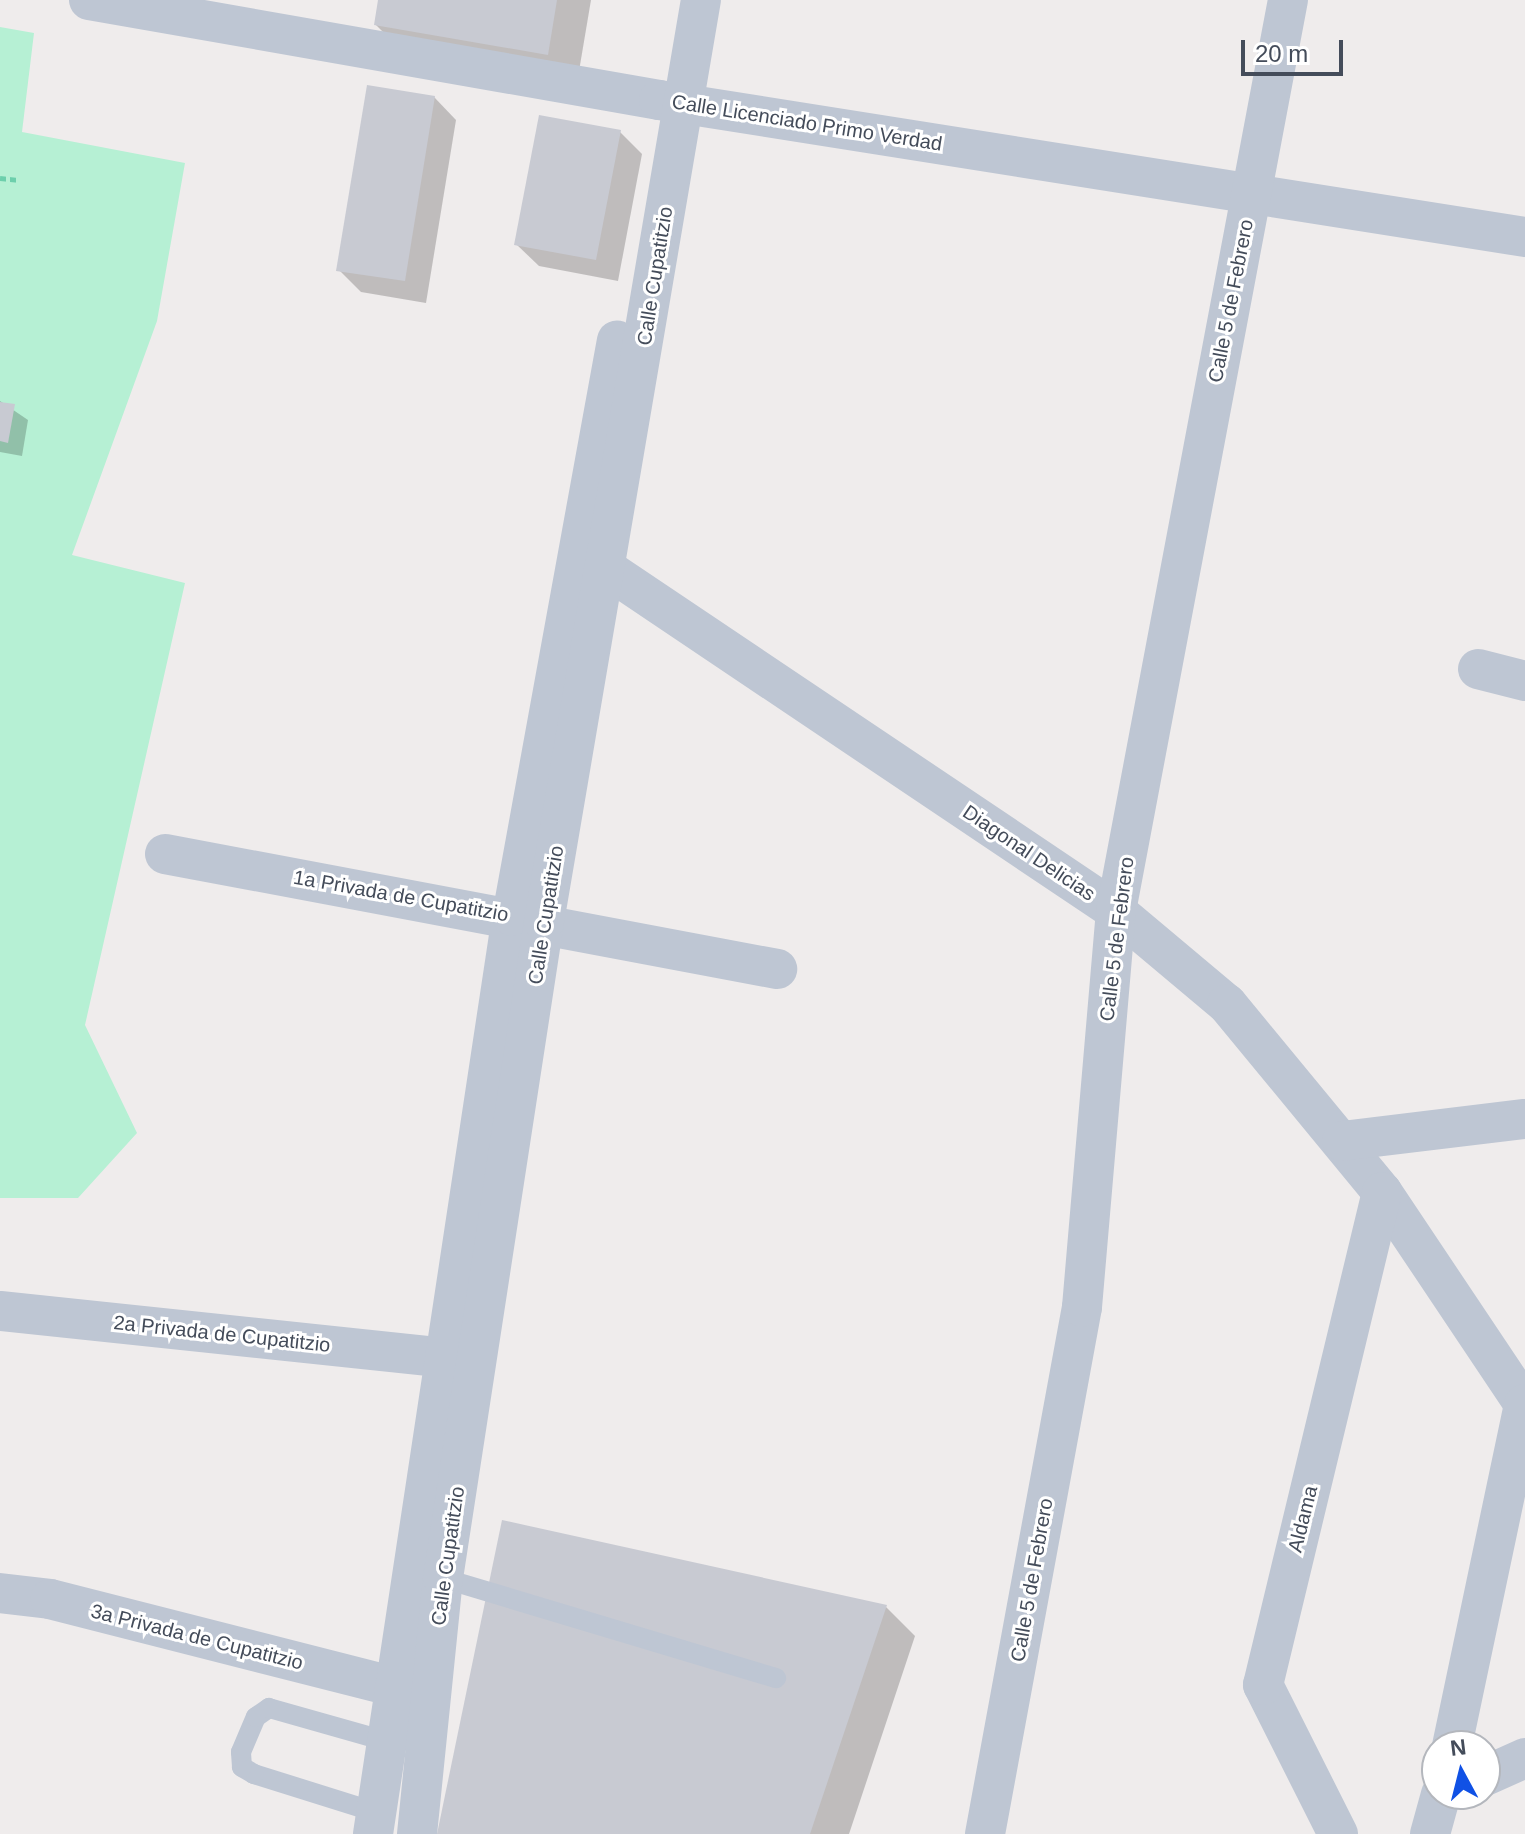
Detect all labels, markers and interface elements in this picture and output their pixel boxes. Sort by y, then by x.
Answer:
scale bar [1245,24,1347,74]
text: 20 m [1255,40,1308,67]
street label: Calle Licenciado Primo Verdad [670,90,944,156]
street label: Calle Cupatitzio [632,205,678,347]
street label: Calle 5 de Febrero [1203,217,1259,385]
street label: Diagonal Delicias [958,800,1100,906]
street label: Calle Cupatitzio [523,844,569,986]
street label: Calle 5 de Febrero [1095,855,1139,1023]
street label: 1a Privada de Cupatitzio [292,865,510,927]
street label: 2a Privada de Cupatitzio [112,1311,332,1357]
street label: Aldama [1283,1483,1323,1555]
street label: Calle Cupatitzio [426,1485,470,1627]
street label: Calle 5 de Febrero [1006,1496,1058,1664]
street label: 3a Privada de Cupatitzio [88,1599,306,1675]
north arrow [1421,1730,1501,1810]
text: N [1449,1734,1468,1761]

